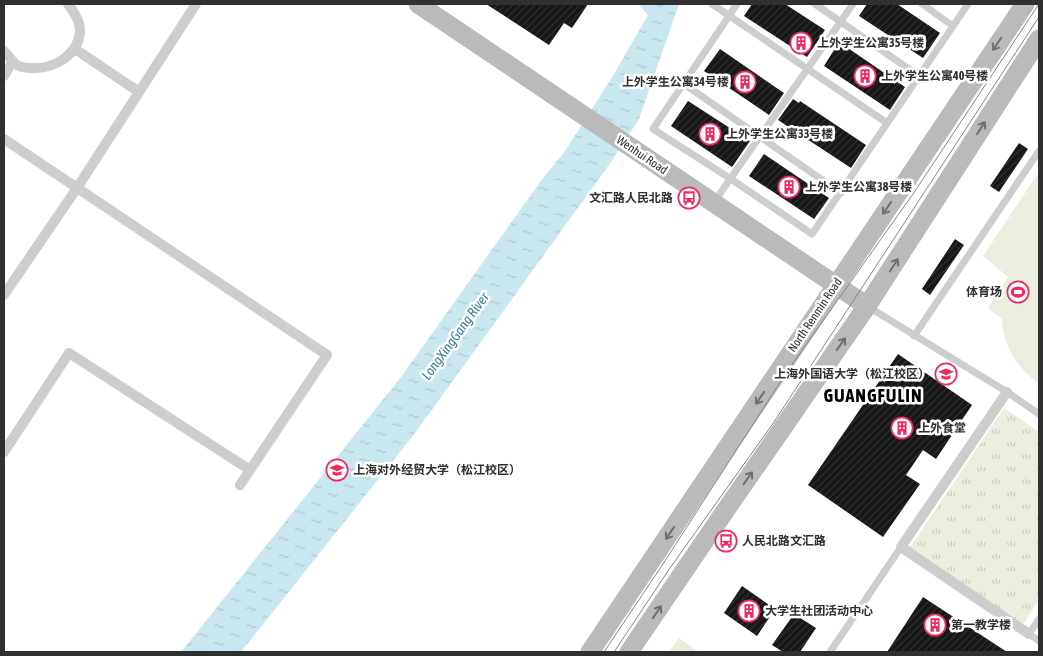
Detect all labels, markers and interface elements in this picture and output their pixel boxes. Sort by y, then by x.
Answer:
building icon: 上外学生公寓35号楼 [789,31,813,55]
place label: 上外学生公寓35号楼 [817,36,924,50]
one-way arrow [992,37,1002,51]
building icon: 上外学生公寓40号楼 [853,64,877,88]
place label: 上外学生公寓40号楼 [881,69,988,83]
building icon: 上外学生公寓34号楼 [733,70,757,94]
place label: 上外学生公寓34号楼 [622,75,729,89]
building icon: 上外学生公寓33号楼 [698,122,722,146]
one-way arrow [977,122,987,136]
place label: 上外学生公寓33号楼 [726,127,833,141]
street label: Wenhui Road [614,133,670,177]
building icon: 上外学生公寓38号楼 [777,175,801,199]
place label: 上外学生公寓38号楼 [805,180,912,194]
bus stop icon: 文汇路人民北路 [677,186,701,210]
place label: 文汇路人民北路 [589,191,673,205]
one-way arrow [882,201,892,215]
one-way arrow [889,259,899,273]
street label: North Renmin Road [785,275,845,355]
sports icon: 体育场 [1006,280,1030,304]
place label: 体育场 [966,285,1002,299]
water label: LongXingGang River [418,289,493,383]
one-way arrow [836,337,846,351]
school or university icon: 上海外国语大学（松江校区） [934,362,958,386]
place label: 上海外国语大学（松江校区） [774,367,930,381]
district label: GUANGFULIN [823,385,923,406]
one-way arrow [755,391,765,405]
building icon: 上外食堂 [890,416,914,440]
place label: 上外食堂 [918,421,966,435]
school or university icon: 上海对外经贸大学（松江校区） [325,458,349,482]
place label: 上海对外经贸大学（松江校区） [353,463,521,477]
one-way arrow [743,471,753,485]
one-way arrow [665,526,675,540]
bus stop icon: 人民北路文汇路 [714,529,738,553]
place label: 人民北路文汇路 [742,534,826,548]
building icon: 大学生社团活动中心 [737,599,761,623]
place label: 大学生社团活动中心 [765,604,873,618]
one-way arrow [652,605,662,619]
building icon: 第一教学楼 [923,613,947,637]
place label: 第一教学楼 [951,618,1011,632]

